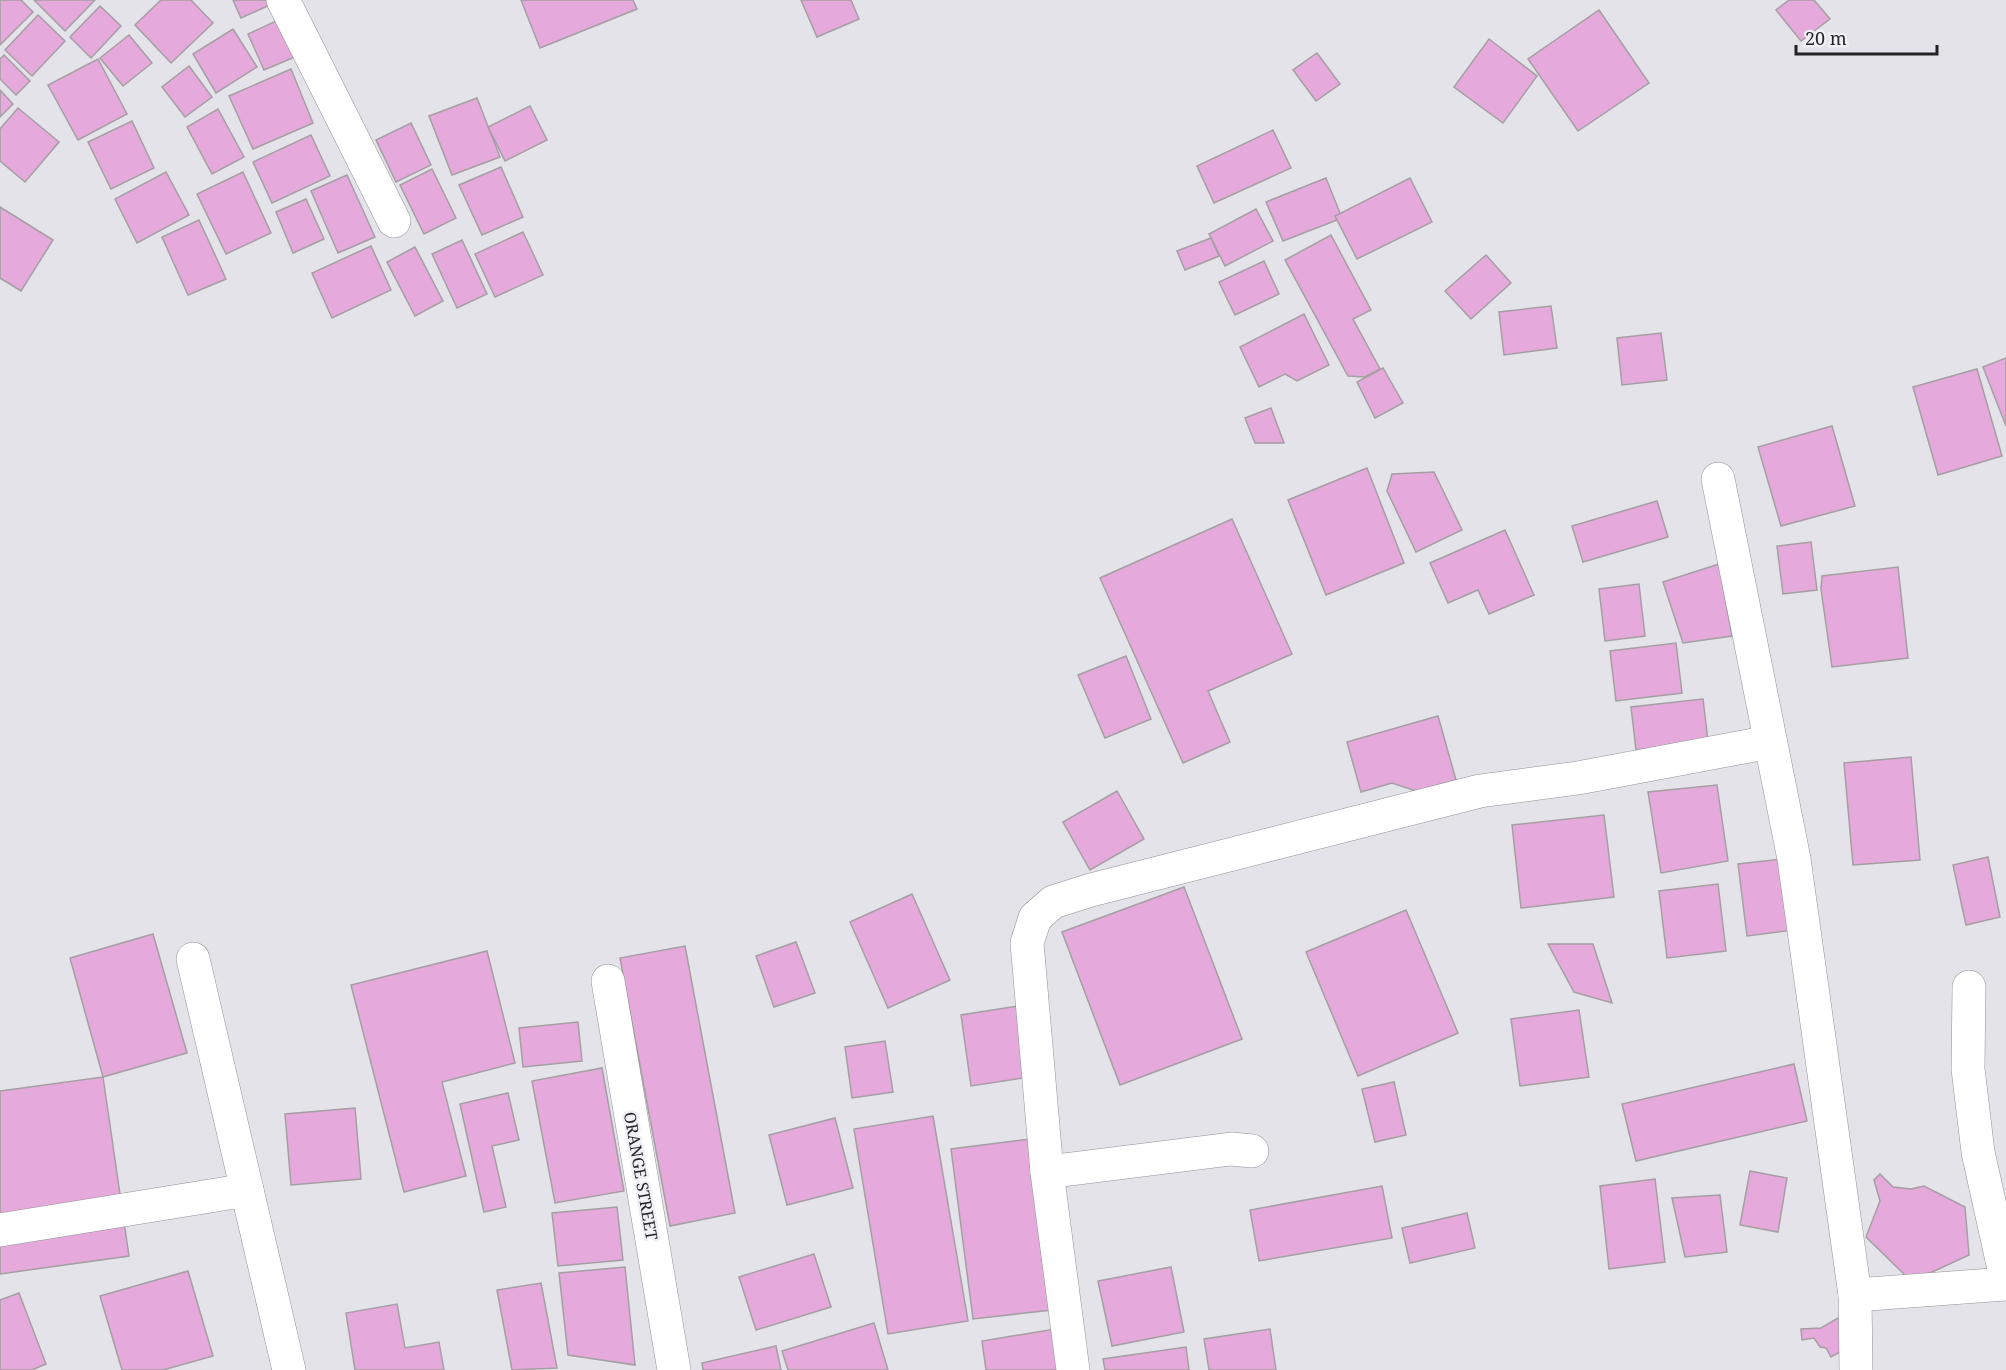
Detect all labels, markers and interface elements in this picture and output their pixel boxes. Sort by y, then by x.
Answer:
scale bar [1796,18,1937,56]
text: 20 m [1805,26,1847,50]
street label: ORANGE STREET [619,1110,663,1242]

